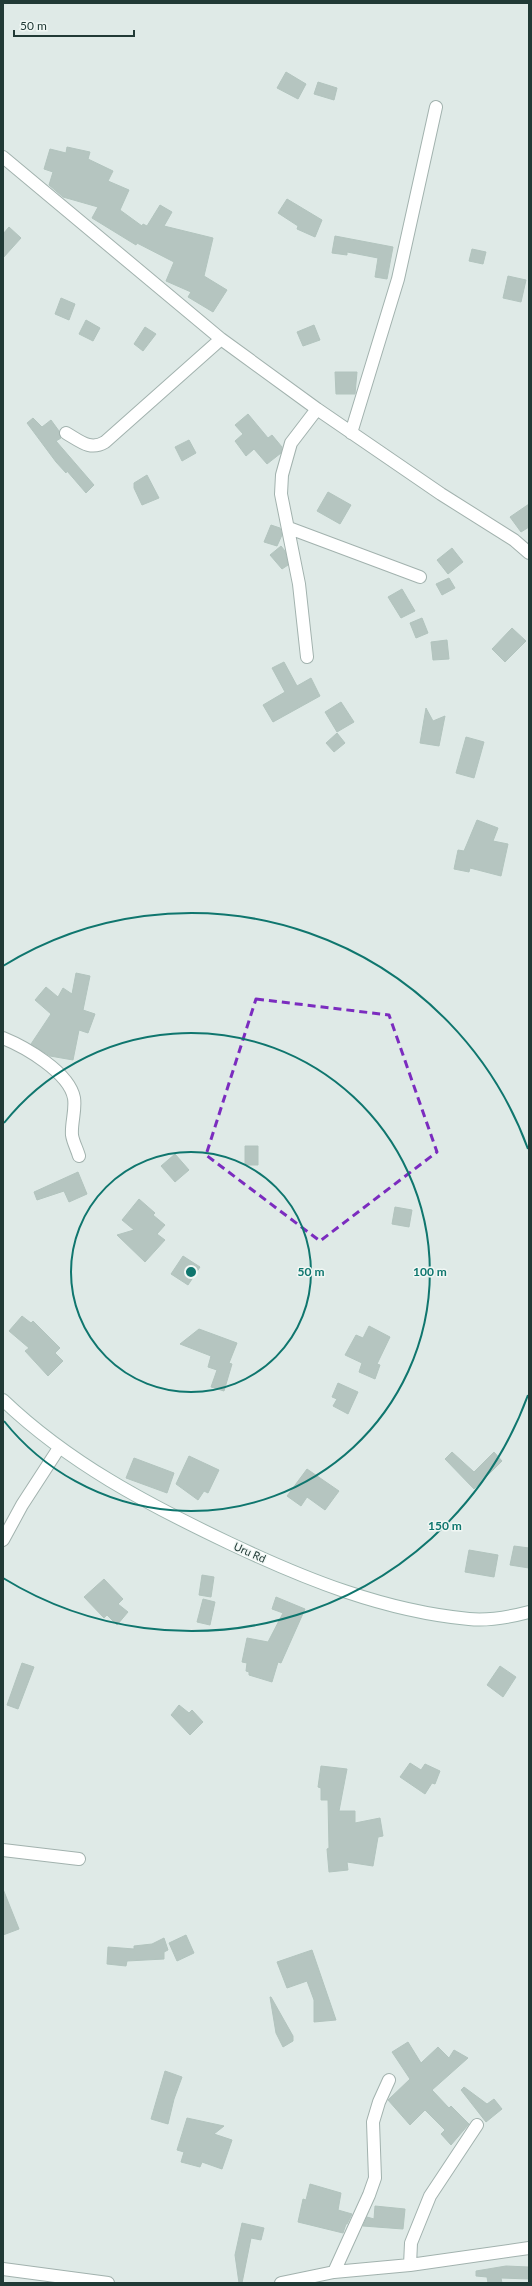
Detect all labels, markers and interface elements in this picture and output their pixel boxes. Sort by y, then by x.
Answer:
scale bar [14,12,134,38]
text: 50 m [20,18,47,33]
text: 50 m [298,1264,324,1279]
text: 100 m [413,1264,447,1279]
centre of rings [184,1265,198,1279]
text: 150 m [428,1518,462,1533]
street label: Uru Rd [232,1539,268,1565]

